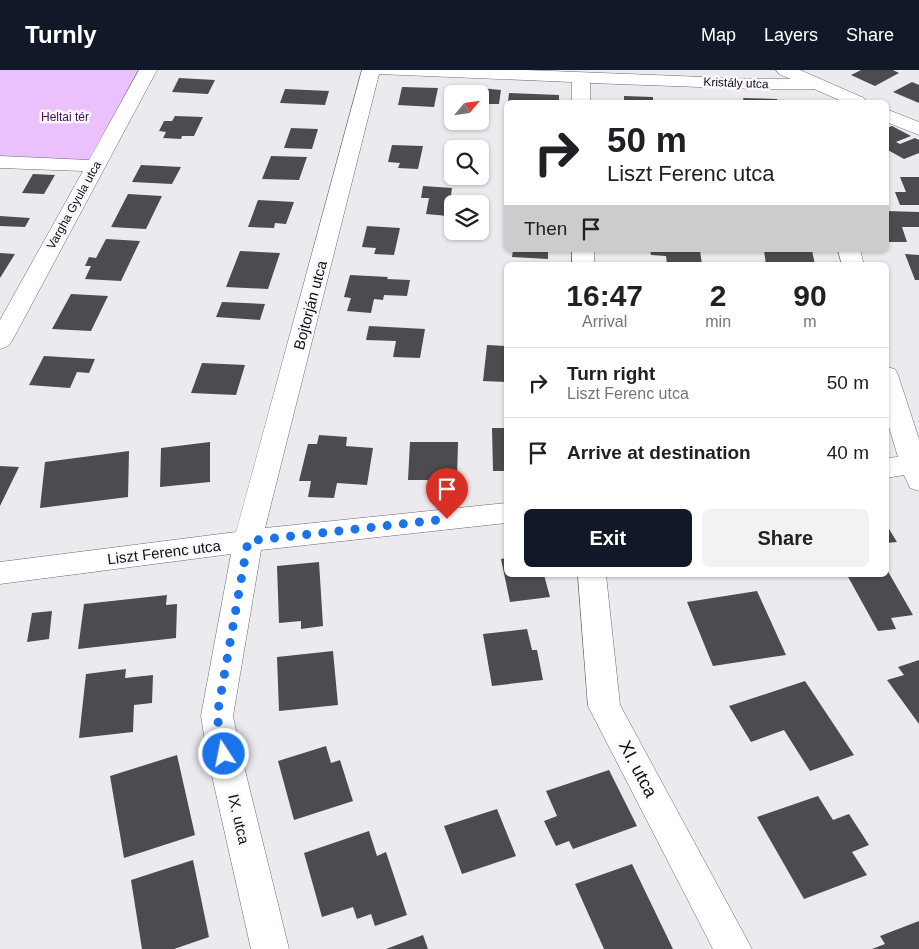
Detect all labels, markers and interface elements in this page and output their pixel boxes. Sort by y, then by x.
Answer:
text: Turnly [25,21,97,48]
text: Map [701,25,736,45]
text: Layers [764,25,818,45]
text: Share [846,25,894,45]
street label: Kristály utca [703,75,769,91]
north arrow [444,85,489,130]
map controls [444,85,489,240]
park label: Heltai tér [41,110,89,124]
icon: right [524,120,589,185]
text: 50 m [607,120,687,159]
button: search [444,140,489,185]
street label: Vargha Gyula utca [44,158,104,251]
text: Liszt Ferenc utca [607,161,775,186]
button: layers [444,195,489,240]
icon: arrive [577,215,605,243]
text: Then [524,218,567,239]
street label: Bojtorján utca [290,258,330,352]
text: 16:47 [566,279,643,312]
text: 2 [710,279,727,312]
text: 90 [793,279,827,312]
text: Arrival [582,313,627,330]
text: min [705,313,731,330]
text: m [803,313,817,330]
text: Turn right [567,363,655,384]
icon: right [524,369,552,397]
text: 50 m [827,372,869,393]
text: Liszt Ferenc utca [567,385,689,402]
icon: arrive [524,439,552,467]
text: Arrive at destination [567,442,751,463]
text: 40 m [827,442,869,463]
pin [426,468,468,519]
icon: arrive [433,475,461,503]
button: Exit [524,509,692,567]
button: Share [702,509,869,567]
street label: Liszt Ferenc utca [106,537,222,567]
position arrow [197,727,249,779]
street label: XI. utca [615,737,662,802]
street label: IX. utca [225,792,253,846]

